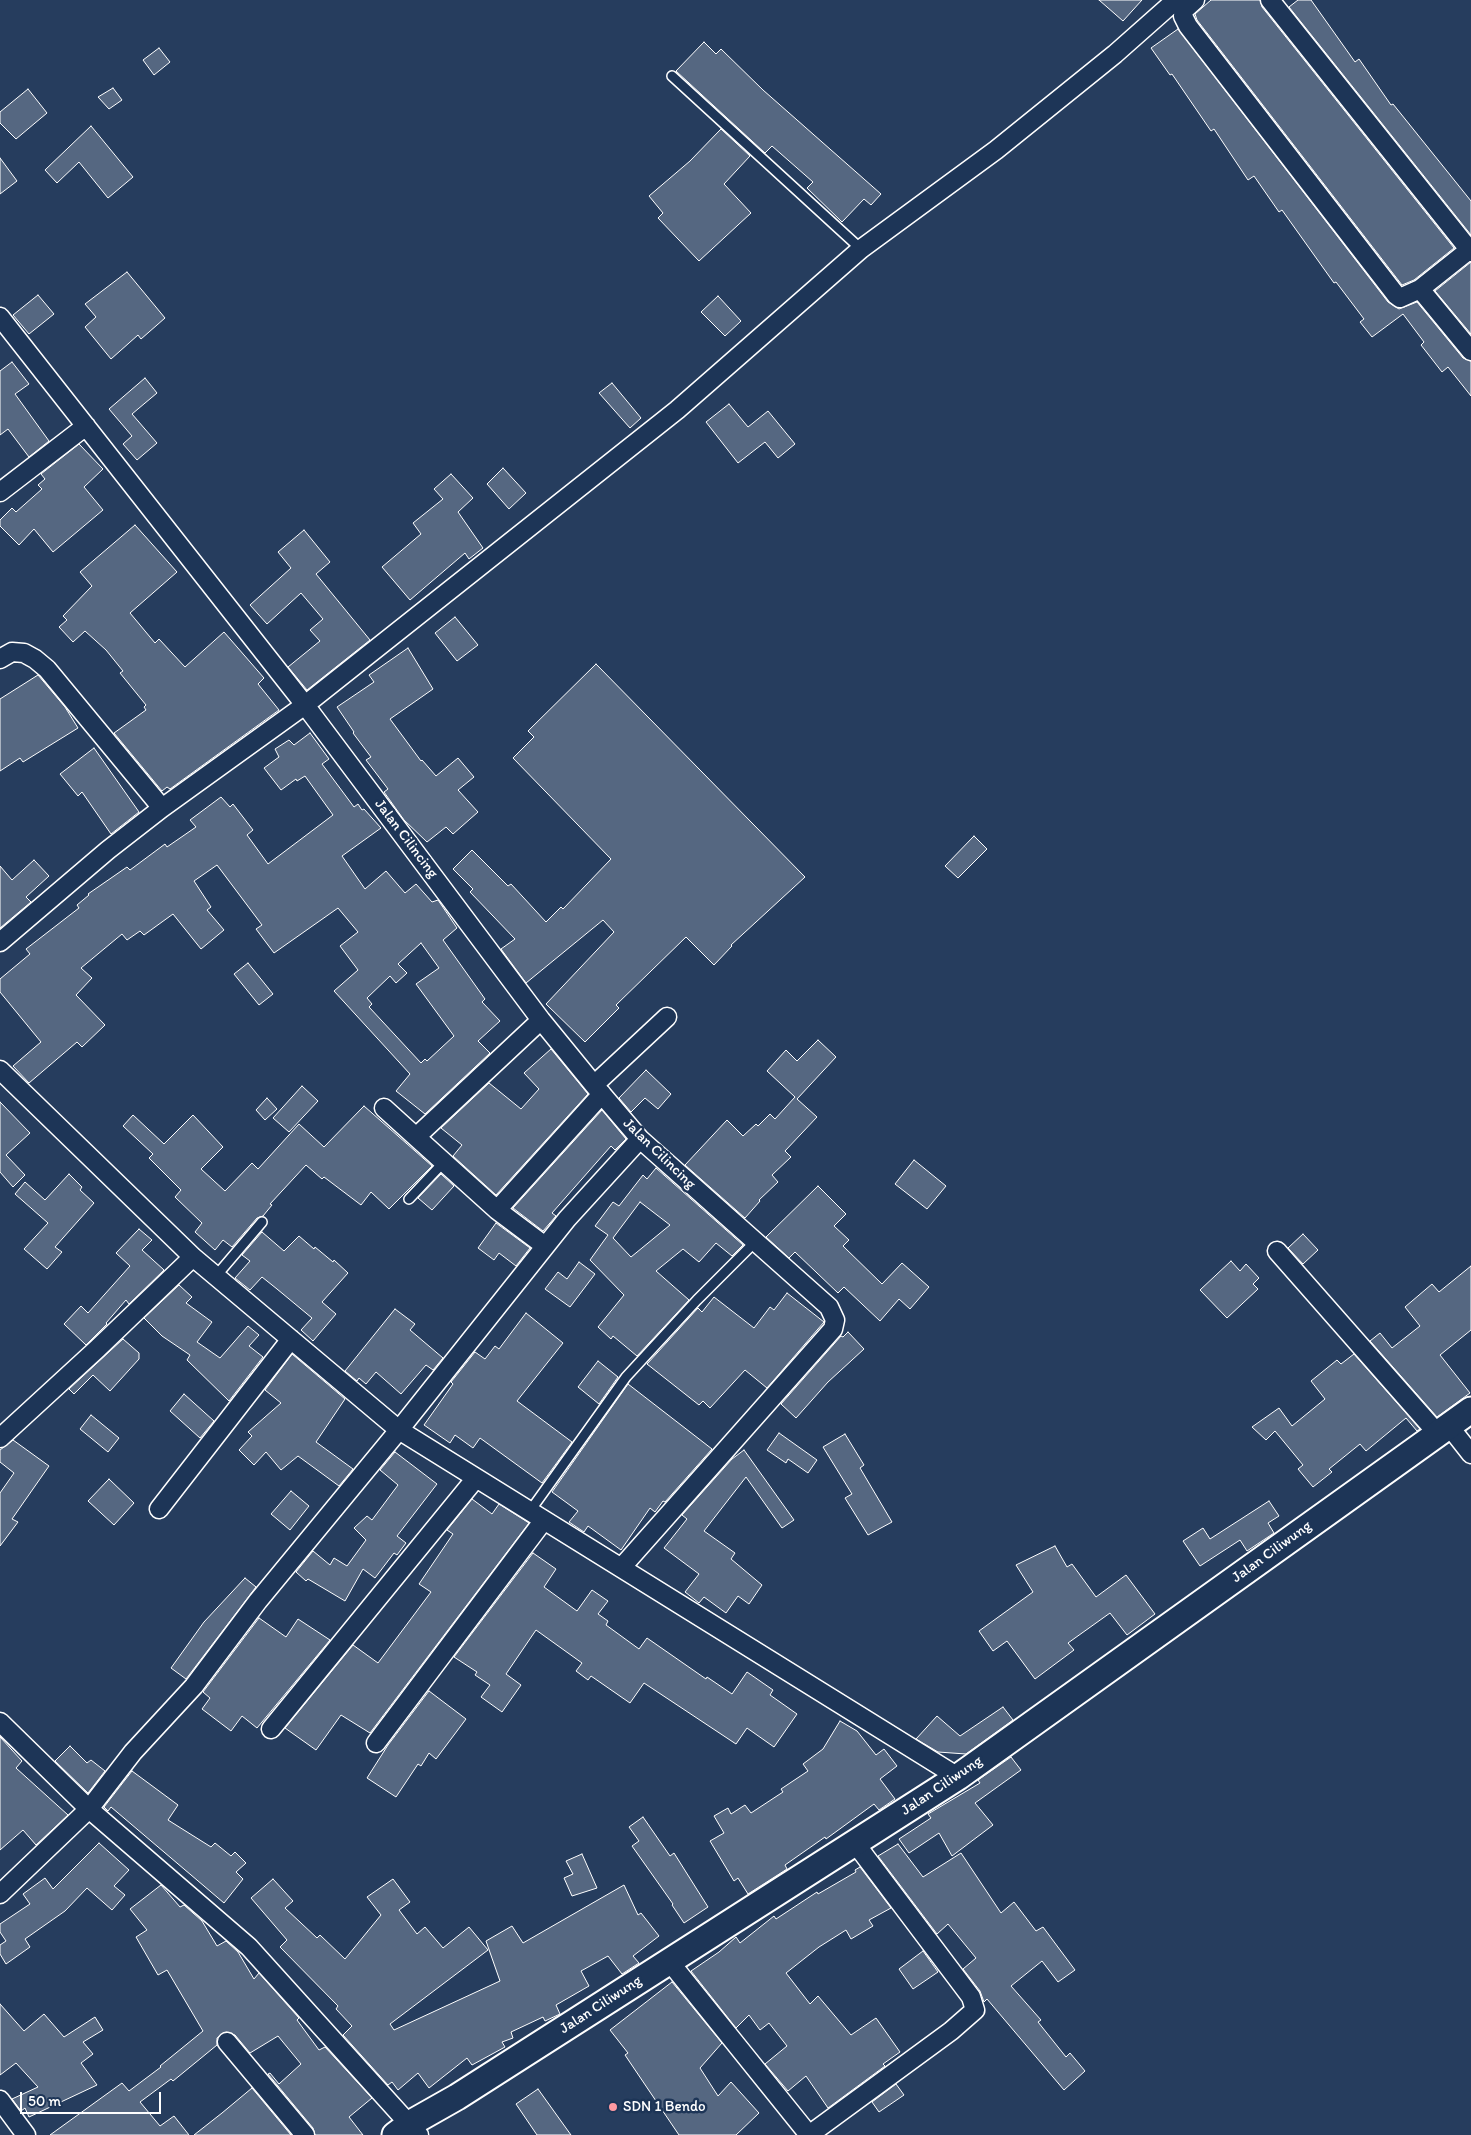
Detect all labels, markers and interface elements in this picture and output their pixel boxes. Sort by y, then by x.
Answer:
street label: Jalan Cilincing [370,796,442,882]
street label: Jalan Cilincing [619,1115,699,1193]
street label: Jalan Ciliwung [1229,1517,1315,1587]
street label: Jalan Ciliwung [898,1752,986,1820]
street label: Jalan Ciliwung [557,1972,645,2038]
scale bar [22,2082,164,2114]
text: 50 m [28,2092,61,2110]
place label: SDN 1 Bendo [623,2098,706,2116]
marker: SDN 1 Bendo [607,2101,619,2113]

